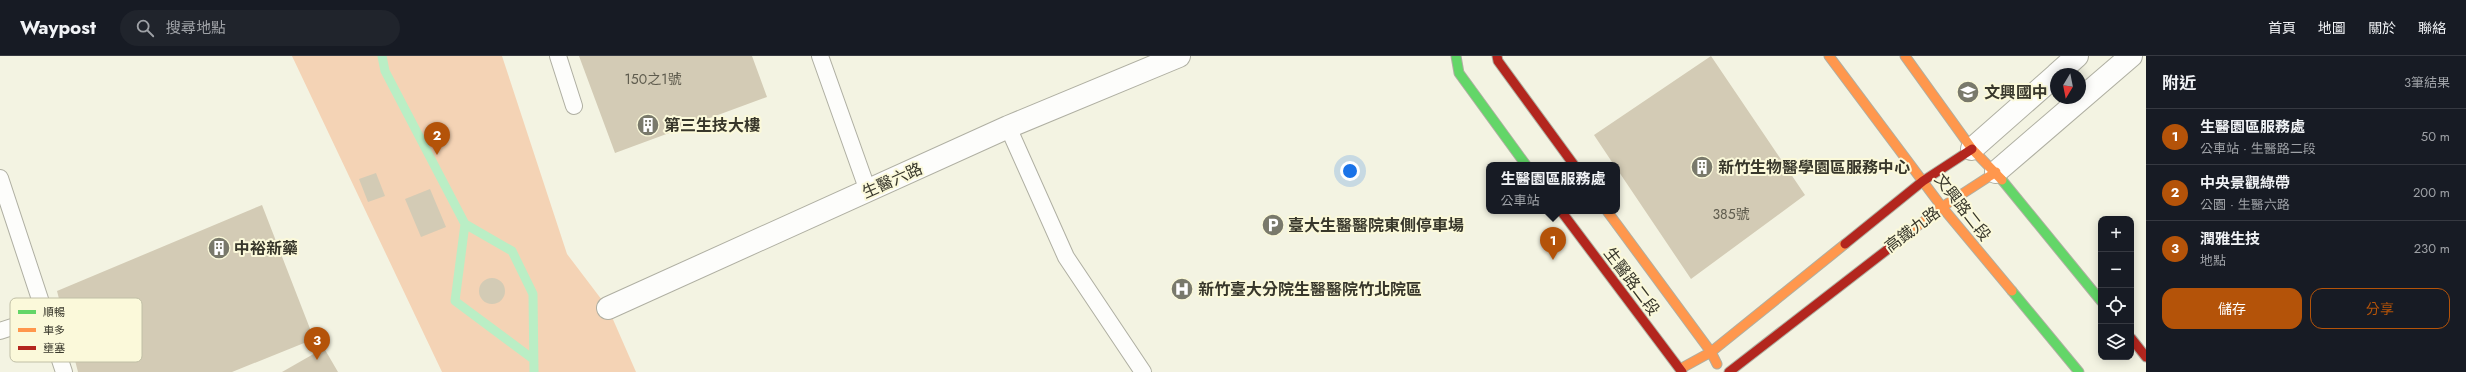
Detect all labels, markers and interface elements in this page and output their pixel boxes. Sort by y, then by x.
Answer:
search box [120,10,400,46]
text: Waypost [20,14,96,41]
icon: search [134,17,156,39]
text: 搜尋地點 [166,17,226,39]
text: 首頁 [2268,18,2296,38]
text: 地圖 [2318,18,2346,38]
text: 關於 [2368,18,2396,38]
text: 聯絡 [2418,18,2446,38]
north arrow [2050,68,2086,104]
house number: 150之1號 [625,69,681,89]
text: 附近 [2162,71,2196,95]
text: 3筆結果 [2404,73,2450,92]
school or university icon: 文興國中 [1955,79,1981,105]
place label: 文興國中 [1984,81,2048,104]
building icon: 第三生技大樓 [635,112,661,138]
place label: 第三生技大樓 [664,114,760,137]
text: 生醫園區服務處 [2200,116,2305,138]
pin: 2 [424,122,450,155]
text: 1 [2172,127,2178,146]
text: 50 m [2421,127,2450,146]
text: 公車站 · 生醫路二段 [2200,139,2316,158]
building icon: 新竹生物醫學園區服務中心 [1689,154,1715,180]
place label: 新竹生物醫學園區服務中心 [1718,156,1910,179]
street label: 生醫六路 [858,157,926,204]
your location [1340,161,1360,181]
popup [1486,162,1620,214]
text: 生醫園區服務處 [1500,168,1606,190]
street label: 文興路二段 [1929,169,1996,246]
text: 中央景觀綠帶 [2200,172,2290,194]
text: 2 [2171,183,2179,202]
text: 200 m [2413,183,2450,202]
text: 公車站 [1500,191,1540,210]
text: 公園 · 生醫六路 [2200,195,2290,214]
street label: 高鐵九路 [1880,201,1945,258]
house number: 385號 [1712,204,1750,224]
parking icon: 臺大生醫醫院東側停車場 [1260,212,1286,238]
place label: 臺大生醫醫院東側停車場 [1288,214,1464,237]
map controls [2098,216,2134,360]
button: + [2098,216,2134,252]
pin: 1 [1540,227,1566,260]
text: 潤雅生技 [2200,228,2260,250]
building icon: 中裕新藥 [206,235,232,261]
place label: 中裕新藥 [234,237,298,260]
text: 3 [2171,239,2179,258]
text: 230 m [2414,239,2450,258]
street label: 生醫路二段 [1598,242,1665,320]
text: 地點 [2200,251,2226,270]
button: − [2098,252,2134,288]
hospital icon: 新竹臺大分院生醫醫院竹北院區 [1169,276,1195,302]
place label: 新竹臺大分院生醫醫院竹北院區 [1198,278,1422,301]
button: locate [2098,288,2134,324]
button: 儲存 [2162,288,2302,329]
button: 分享 [2310,288,2450,329]
legend [10,298,142,362]
text: 順暢 [43,304,65,320]
text: 車多 [43,322,65,338]
button: layers [2098,324,2134,360]
pin: 3 [304,327,330,360]
text: 壅塞 [43,340,65,356]

